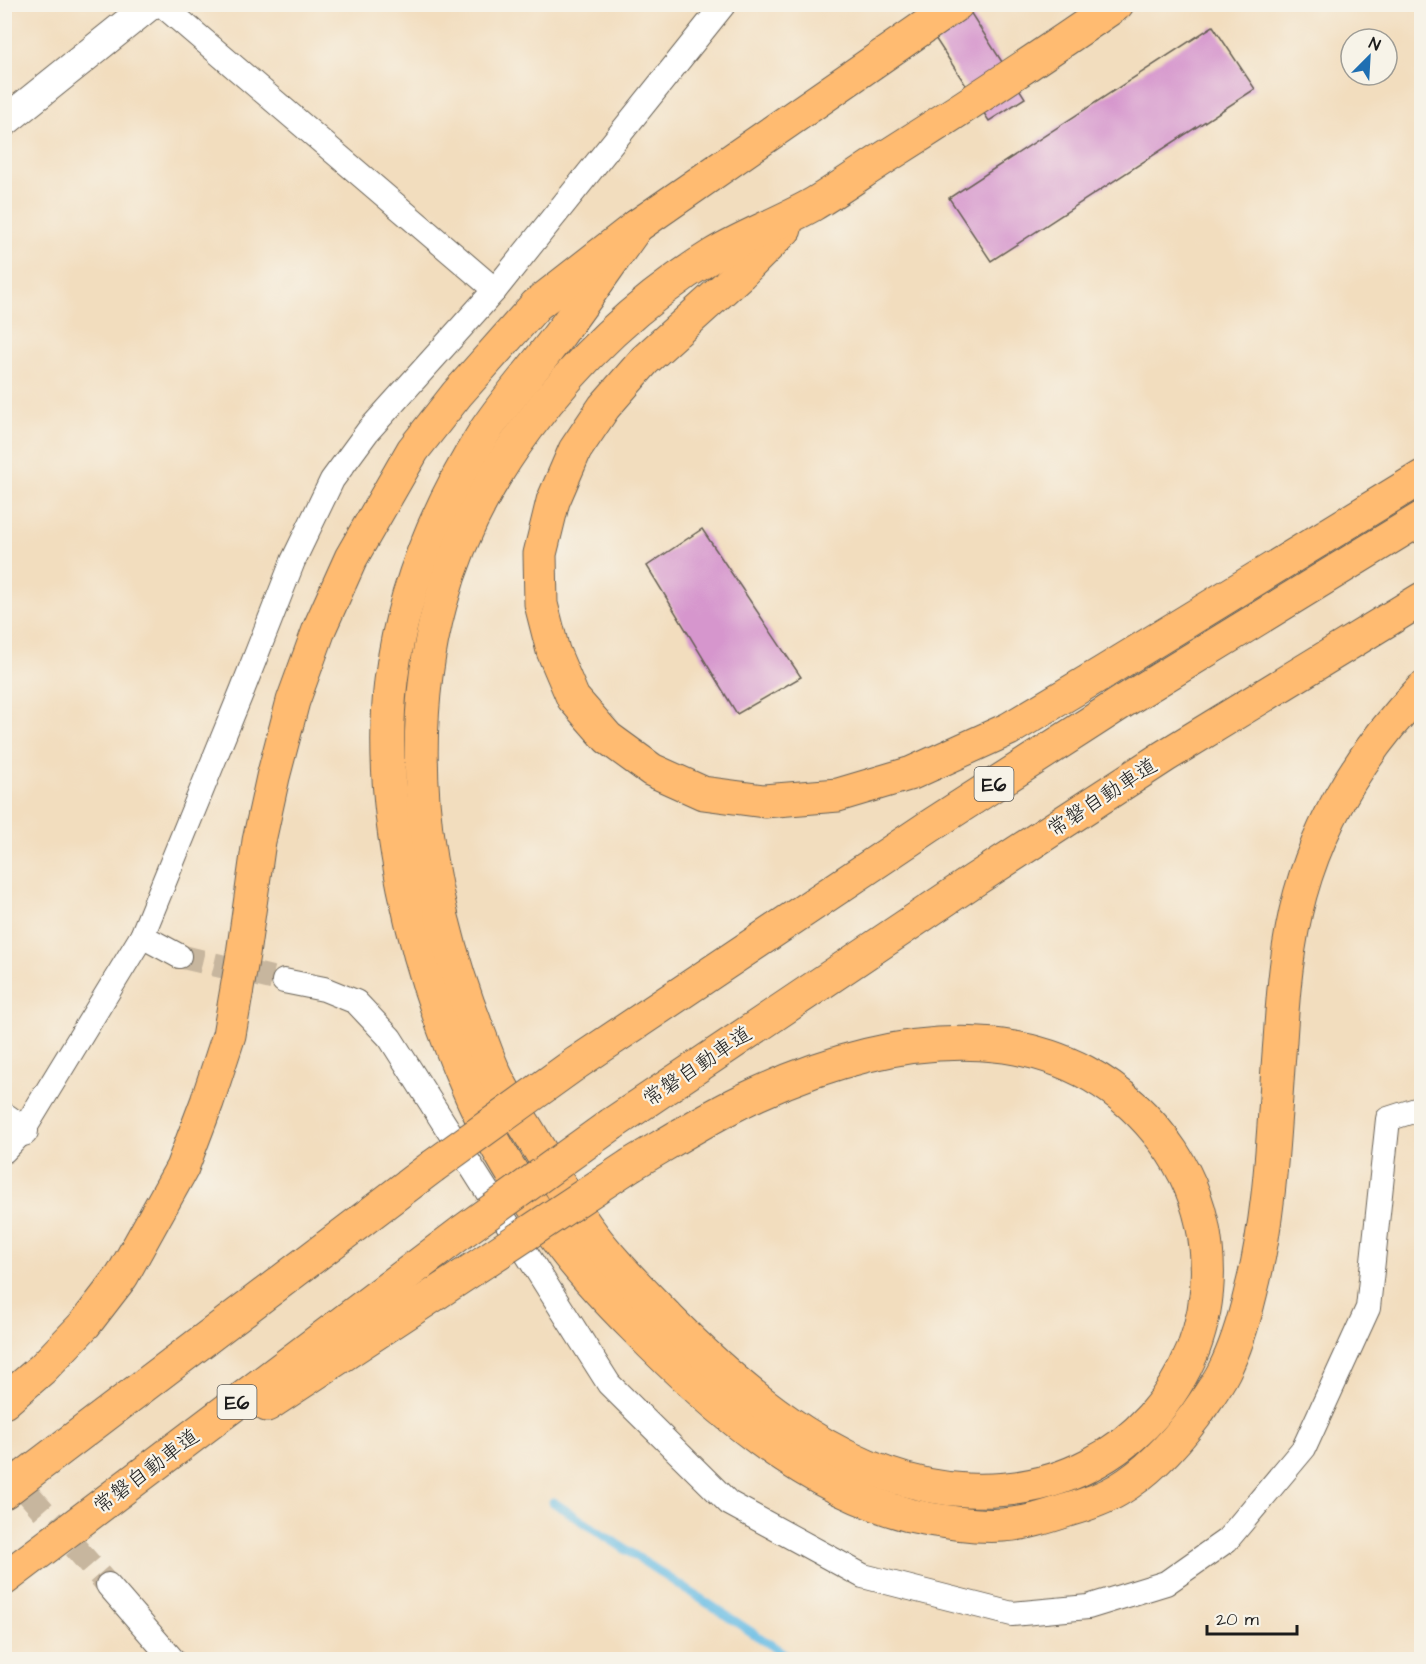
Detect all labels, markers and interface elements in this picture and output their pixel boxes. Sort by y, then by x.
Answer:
north arrow [1339,27,1399,87]
text: N [1366,32,1384,56]
street label: 常磐自動車道 [1042,751,1163,844]
road number: E6 [974,767,1014,801]
street label: 常磐自動車道 [637,1019,758,1114]
road number: E6 [218,1385,256,1419]
street label: 常磐自動車道 [87,1422,205,1521]
scale bar [1207,1598,1297,1636]
text: 20 m [1216,1607,1259,1632]

